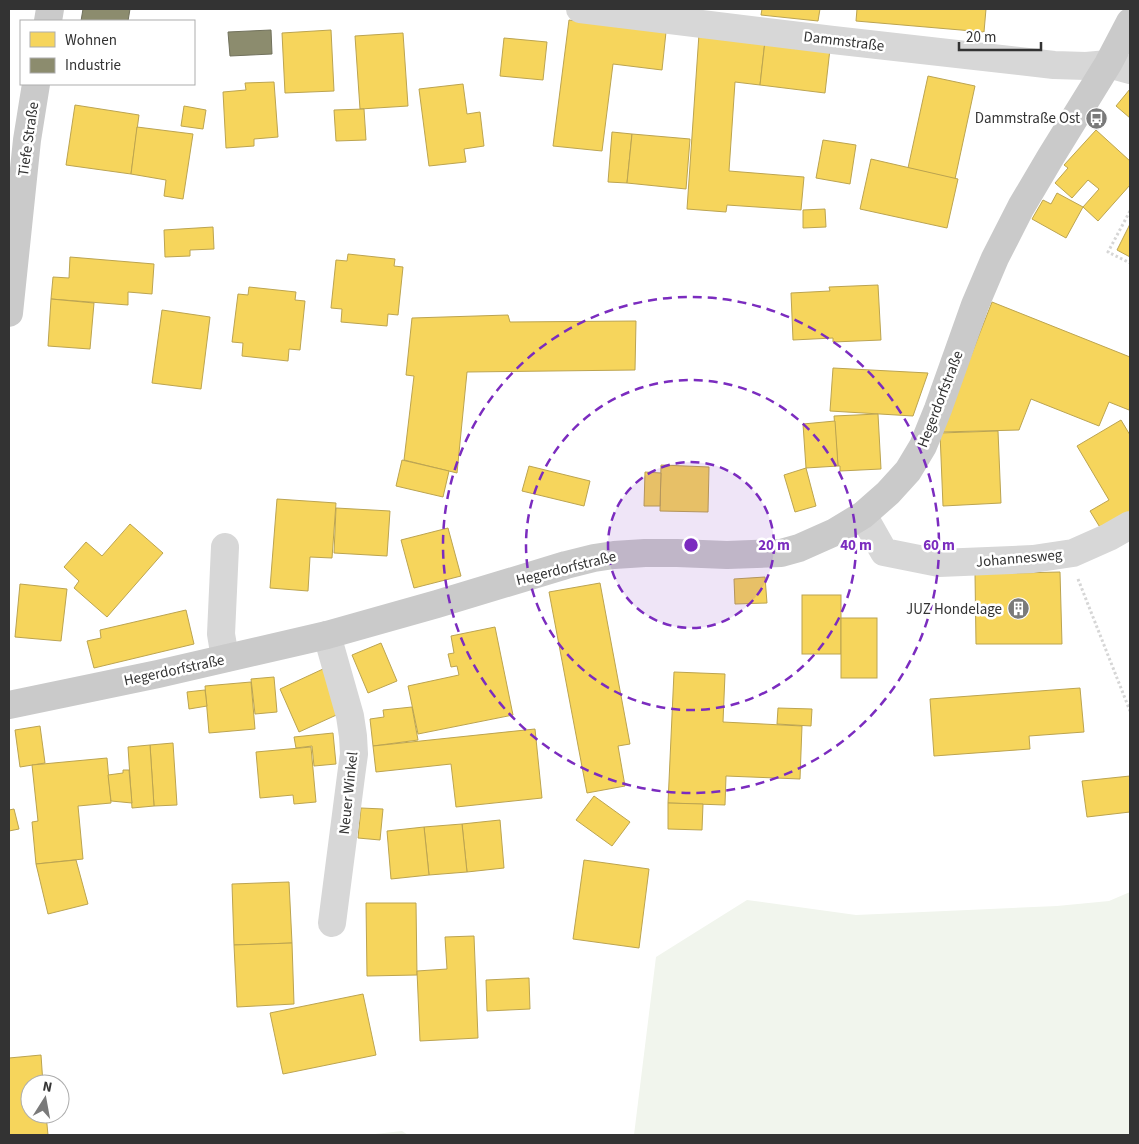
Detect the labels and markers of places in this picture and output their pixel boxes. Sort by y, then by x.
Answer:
bus stop icon: Dammstraße Ost [1084,106,1108,130]
place label: Dammstraße Ost [975,108,1080,129]
centre of rings [682,536,700,554]
building icon: JUZ Hondelage [1006,597,1030,621]
place label: JUZ Hondelage [906,599,1002,620]

